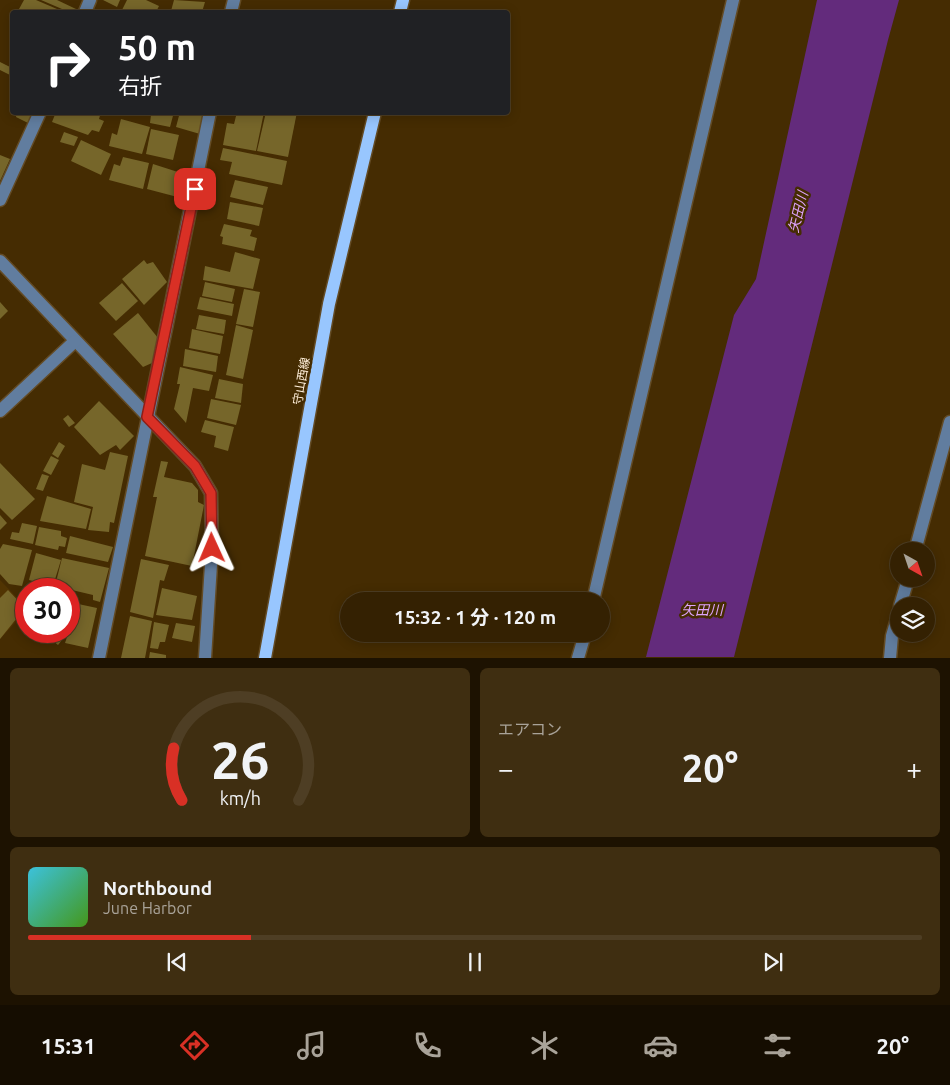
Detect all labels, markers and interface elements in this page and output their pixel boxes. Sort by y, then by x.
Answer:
text: 50 m [118,27,196,67]
icon: right [35,30,100,95]
text: 右折 [118,73,162,98]
pin [174,168,216,210]
icon: arrive [181,175,209,203]
water label: 矢田川 [785,188,811,234]
street label: 守山西線 [290,356,312,406]
position arrow [185,521,237,573]
north arrow [890,542,935,588]
map controls [890,542,935,642]
speed limit sign: 30 [15,578,80,643]
button: layers [890,597,935,642]
water label: 矢田川 [681,602,725,618]
text: 15:32 · 1 分 · 120 m [394,606,556,628]
text: エアコン [498,720,562,738]
text: 26 [211,731,269,789]
text: 20° [682,747,738,789]
text: − [498,753,514,784]
text: + [906,753,922,784]
text: km/h [219,788,261,808]
text: Northbound [103,877,212,899]
text: June Harbor [103,899,192,917]
icon: previous [163,948,191,976]
icon: pause [461,948,489,976]
icon: next [759,948,787,976]
icon: directions [177,1028,212,1063]
icon: music [294,1028,329,1063]
icon: phone [410,1028,445,1063]
icon: climate [527,1028,562,1063]
icon: car [643,1028,678,1063]
icon: filters [760,1028,795,1063]
text: 15:31 [41,1033,96,1058]
text: 20° [877,1033,909,1058]

